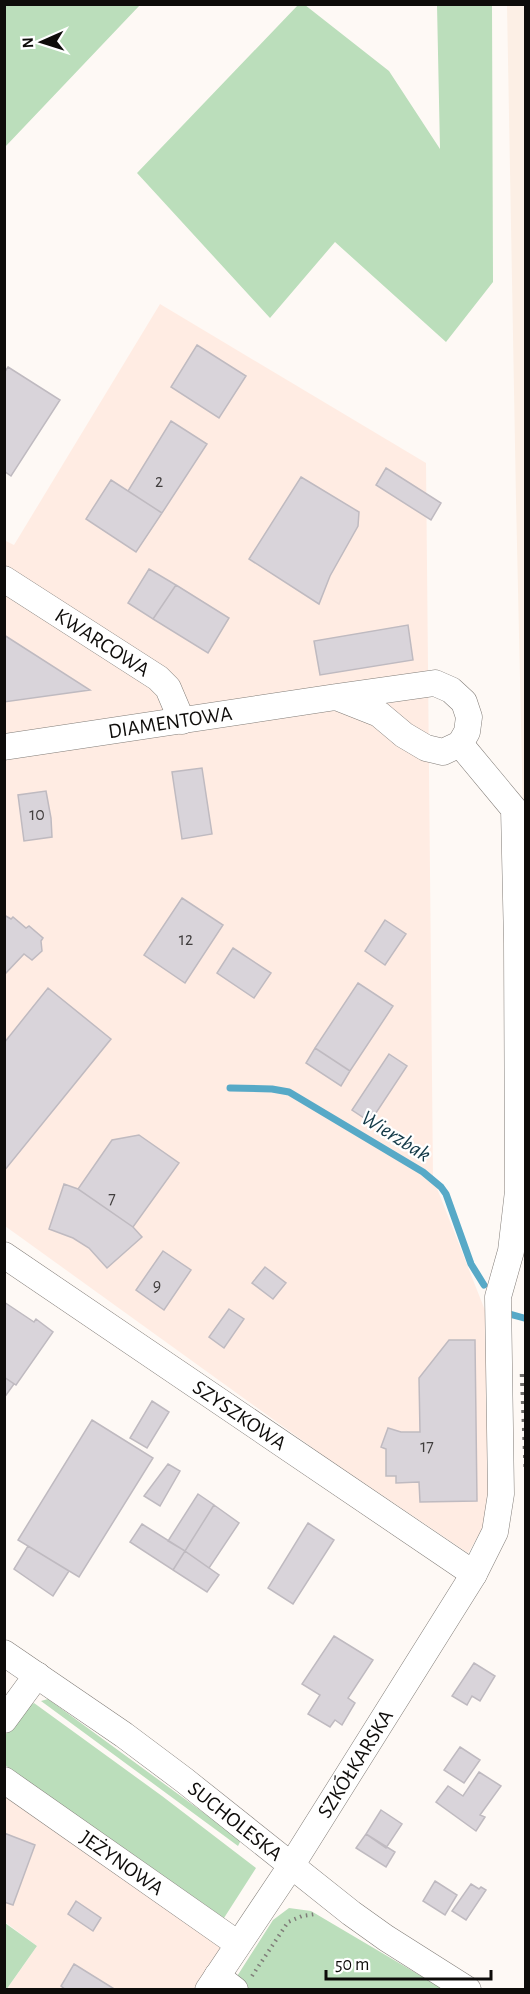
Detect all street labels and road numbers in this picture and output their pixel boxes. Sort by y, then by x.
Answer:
street label: KWARCOWA [51,604,153,680]
street label: DIAMENTOWA [107,702,234,742]
street label: SZYSZKOWA [189,1376,290,1454]
street label: SZKÓŁKARSKA [314,1706,397,1821]
street label: SUCHOLESKA [184,1777,286,1865]
street label: JEŻYNOWA [76,1826,167,1899]

